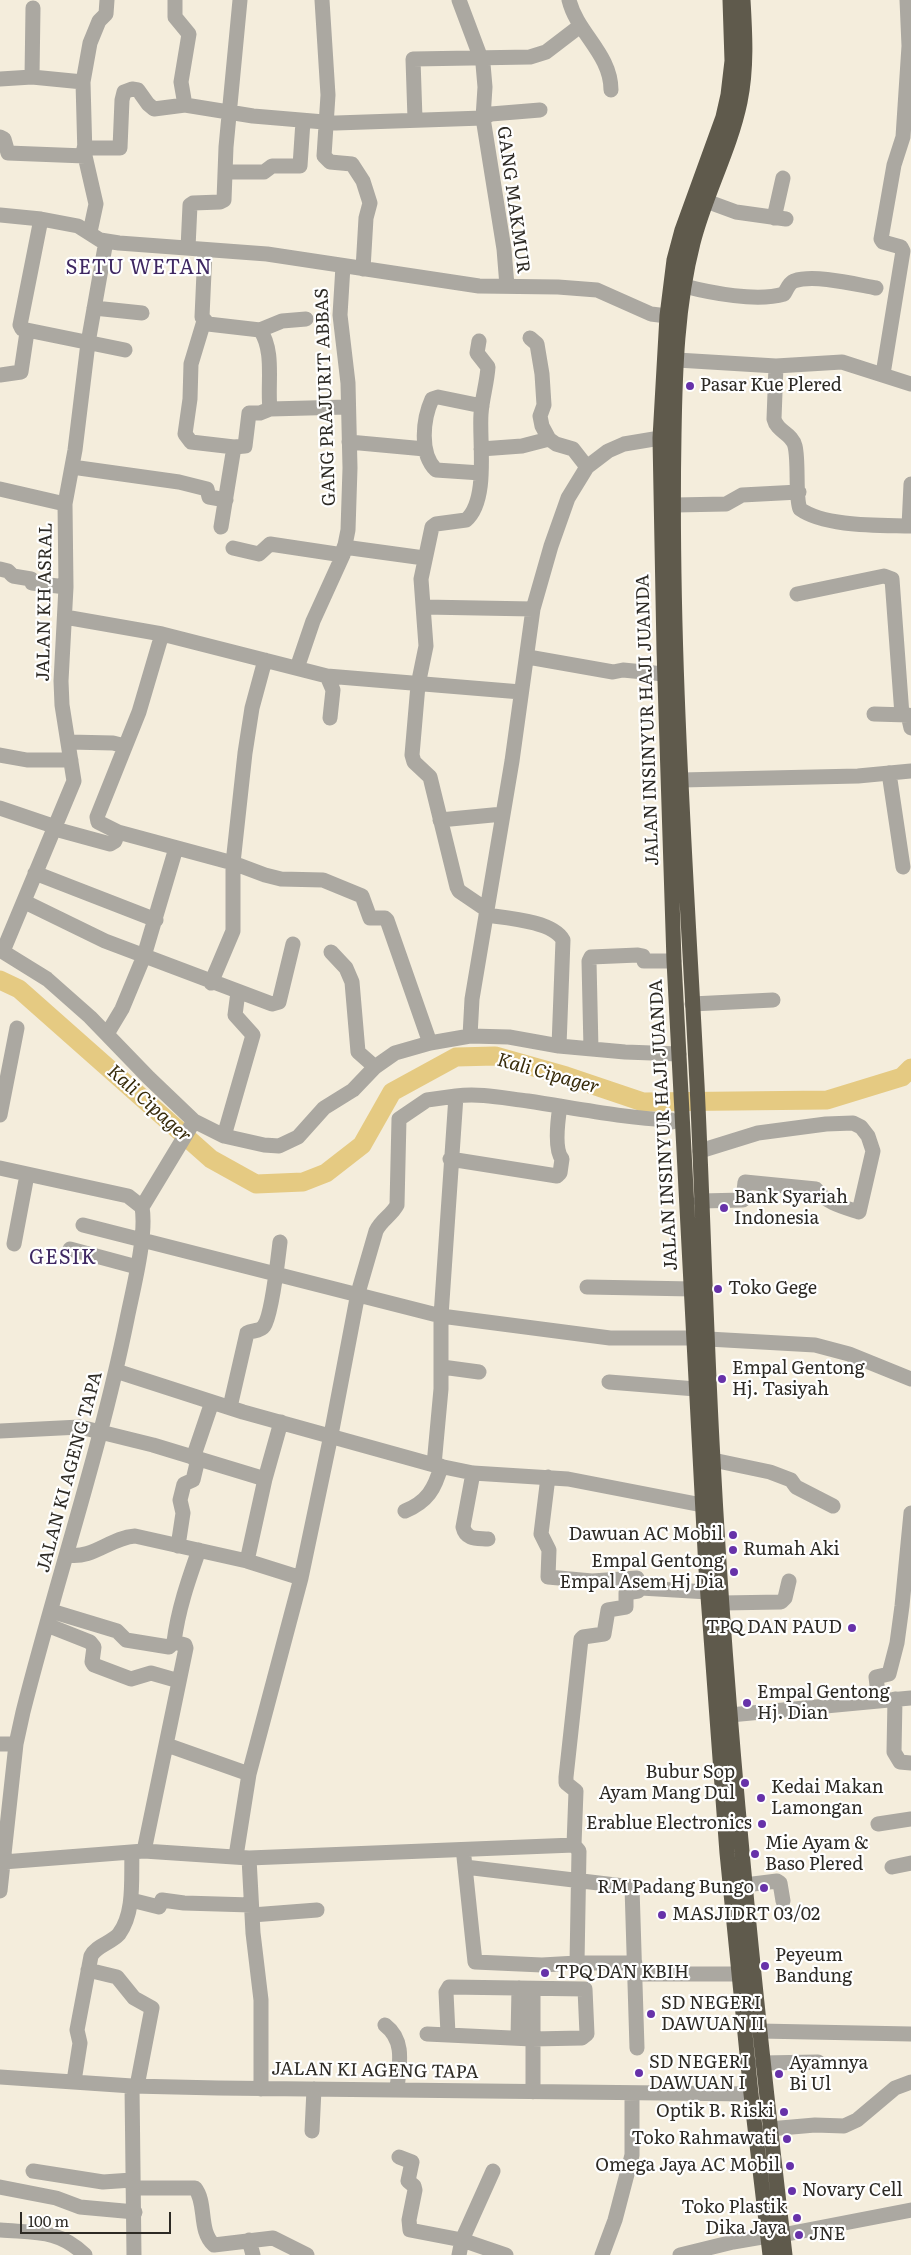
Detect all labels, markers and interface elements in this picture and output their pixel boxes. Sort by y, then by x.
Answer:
street label: GANG MAKMUR [492,125,534,275]
district label: SETU WETAN [64,256,214,280]
street label: GANG PRAJURIT ABBAS [311,287,341,507]
place label: Pasar Kue Plered [700,375,842,397]
marker: Pasar Kue Plered [684,380,696,392]
street label: JALAN KH ASRAL [33,522,57,682]
street label: JALAN INSINYUR HAJI JUANDA [632,574,664,866]
street label: JALAN INSINYUR HAJI JUANDA [646,979,682,1271]
water label: Kali Cipager [494,1049,602,1099]
water label: Kali Cipager [102,1060,196,1148]
place label: Bank Syariah Indonesia [734,1187,848,1230]
marker: Bank Syariah Indonesia [718,1202,730,1214]
district label: GESIK [28,1246,98,1270]
place label: Toko Gege [728,1278,817,1300]
marker: Toko Gege [712,1283,724,1295]
place label: Empal Gentong Hj. Tasiyah [732,1358,865,1400]
street label: JALAN KI AGENG TAPA [33,1369,107,1575]
marker: Empal Gentong Hj. Tasiyah [716,1373,728,1385]
place label: Dawuan AC Mobil [569,1524,723,1546]
marker: Dawuan AC Mobil [727,1529,739,1541]
place label: Rumah Aki [743,1539,840,1561]
marker: Rumah Aki [727,1544,739,1556]
place label: Empal Gentong Empal Asem Hj Dia [560,1551,724,1594]
marker: Empal Gentong Empal Asem Hj Dia [728,1566,740,1578]
place label: TPQ DAN PAUD [706,1617,842,1639]
marker: TPQ DAN PAUD [846,1622,858,1634]
place label: Empal Gentong Hj. Dian [757,1682,890,1725]
marker: Empal Gentong Hj. Dian [741,1697,753,1709]
place label: Bubur Sop Ayam Mang Dul [599,1762,735,1805]
marker: Bubur Sop Ayam Mang Dul [739,1777,751,1789]
place label: Kedai Makan Lamongan [771,1777,884,1820]
marker: Kedai Makan Lamongan [755,1792,767,1804]
place label: Erablue Electronics [586,1813,752,1835]
marker: Erablue Electronics [756,1818,768,1830]
place label: Mie Ayam & Baso Plered [765,1833,869,1876]
marker: Mie Ayam & Baso Plered [749,1848,761,1860]
place label: RM Padang Bungo [597,1877,754,1899]
marker: RM Padang Bungo [758,1882,770,1894]
place label: MASJIDRT 03/02 [672,1904,820,1926]
marker: MASJIDRT 03/02 [656,1909,668,1921]
place label: Peyeum Bandung [775,1945,852,1988]
marker: Peyeum Bandung [759,1960,771,1972]
place label: TPQ DAN KBIH [555,1962,689,1984]
marker: TPQ DAN KBIH [539,1967,551,1979]
place label: SD NEGERI DAWUAN II [661,1993,765,2036]
marker: SD NEGERI DAWUAN II [645,2008,657,2020]
place label: SD NEGERI DAWUAN I [649,2052,749,2094]
place label: Ayamnya Bi Ul [789,2053,868,2096]
street label: JALAN KI AGENG TAPA [271,2058,479,2084]
marker: SD NEGERI DAWUAN I [633,2067,645,2079]
marker: Ayamnya Bi Ul [773,2068,785,2080]
place label: Optik B. Riski [656,2101,774,2123]
marker: Optik B. Riski [778,2106,790,2118]
place label: Toko Rahmawati [631,2128,777,2150]
marker: Toko Rahmawati [781,2133,793,2145]
place label: Omega Jaya AC Mobil [595,2155,780,2177]
marker: Omega Jaya AC Mobil [784,2160,796,2172]
place label: Novary Cell [802,2180,903,2202]
marker: Novary Cell [786,2185,798,2197]
place label: Toko Plastik Dika Jaya [681,2197,787,2240]
scale bar [22,2202,174,2234]
text: 100 m [28,2209,69,2232]
marker: Toko Plastik Dika Jaya [791,2212,803,2224]
place label: JNE [809,2224,846,2246]
marker: JNE [793,2229,805,2241]

